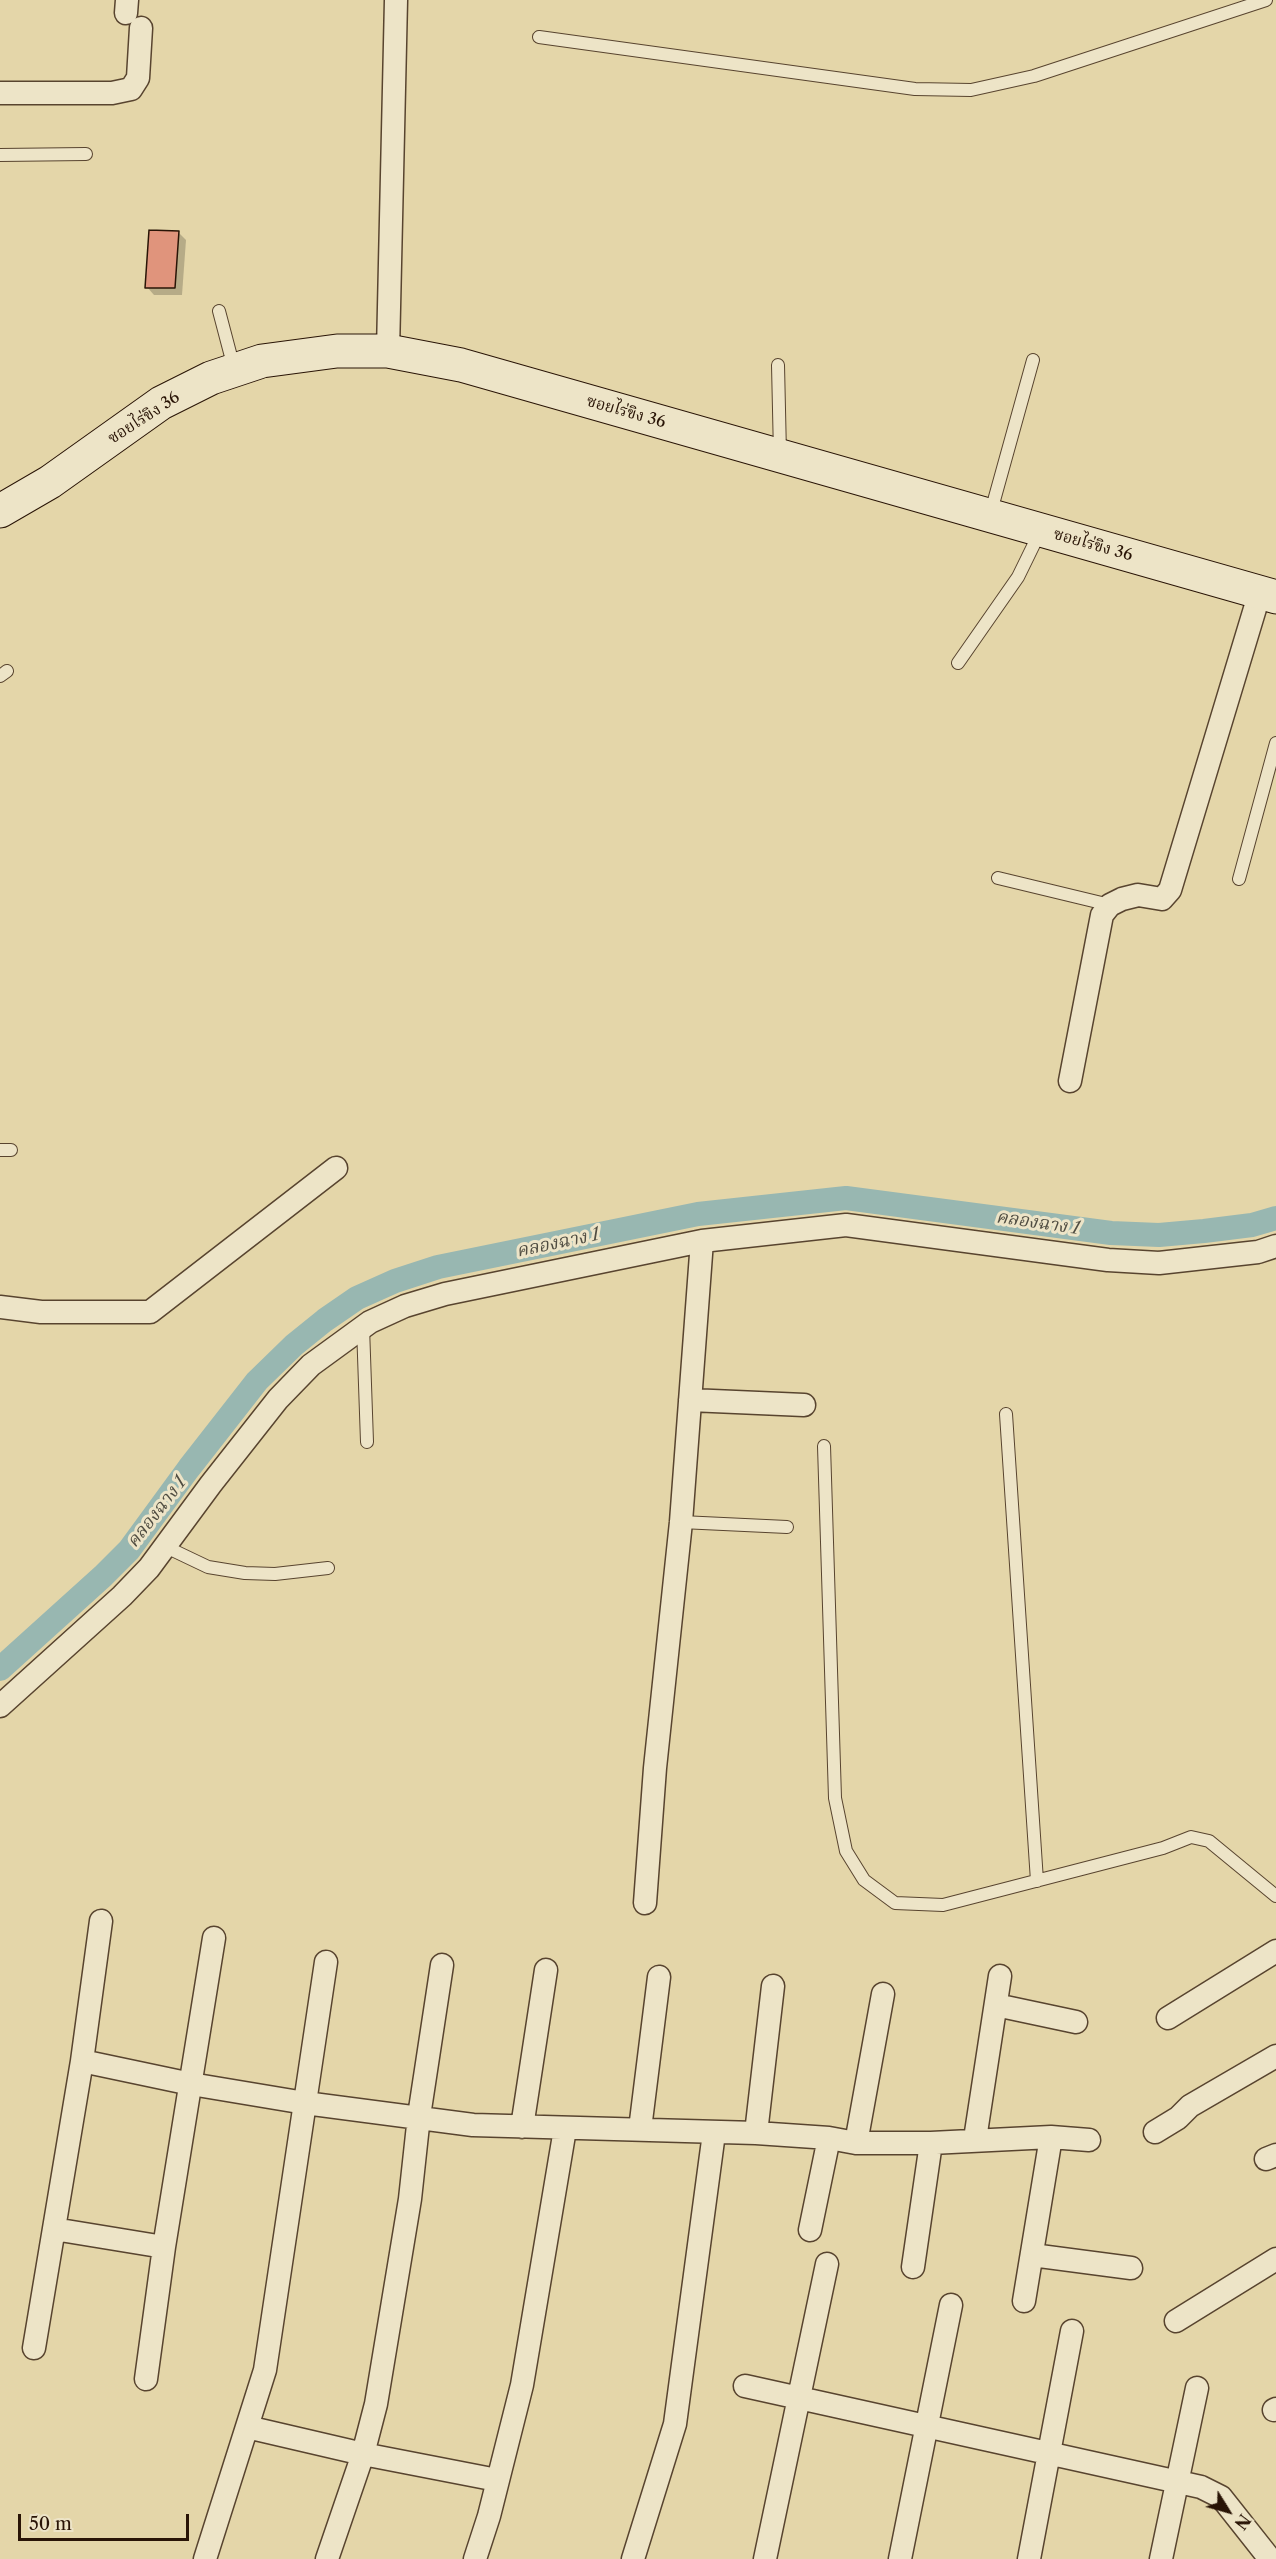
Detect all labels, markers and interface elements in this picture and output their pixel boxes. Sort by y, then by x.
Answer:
street label: ซอยไร่ขิง 36 [105,388,183,448]
street label: ซอยไร่ขิง 36 [584,392,668,432]
street label: ซอยไร่ขิง 36 [1051,525,1135,565]
water label: คลองฉาง 1 [995,1206,1081,1240]
water label: คลองฉาง 1 [514,1224,602,1262]
water label: คลองฉาง 1 [122,1472,192,1552]
north arrow [1198,2481,1258,2541]
scale bar [21,2502,192,2540]
text: N [1230,2510,1255,2533]
text: 50 m [29,2513,72,2535]

